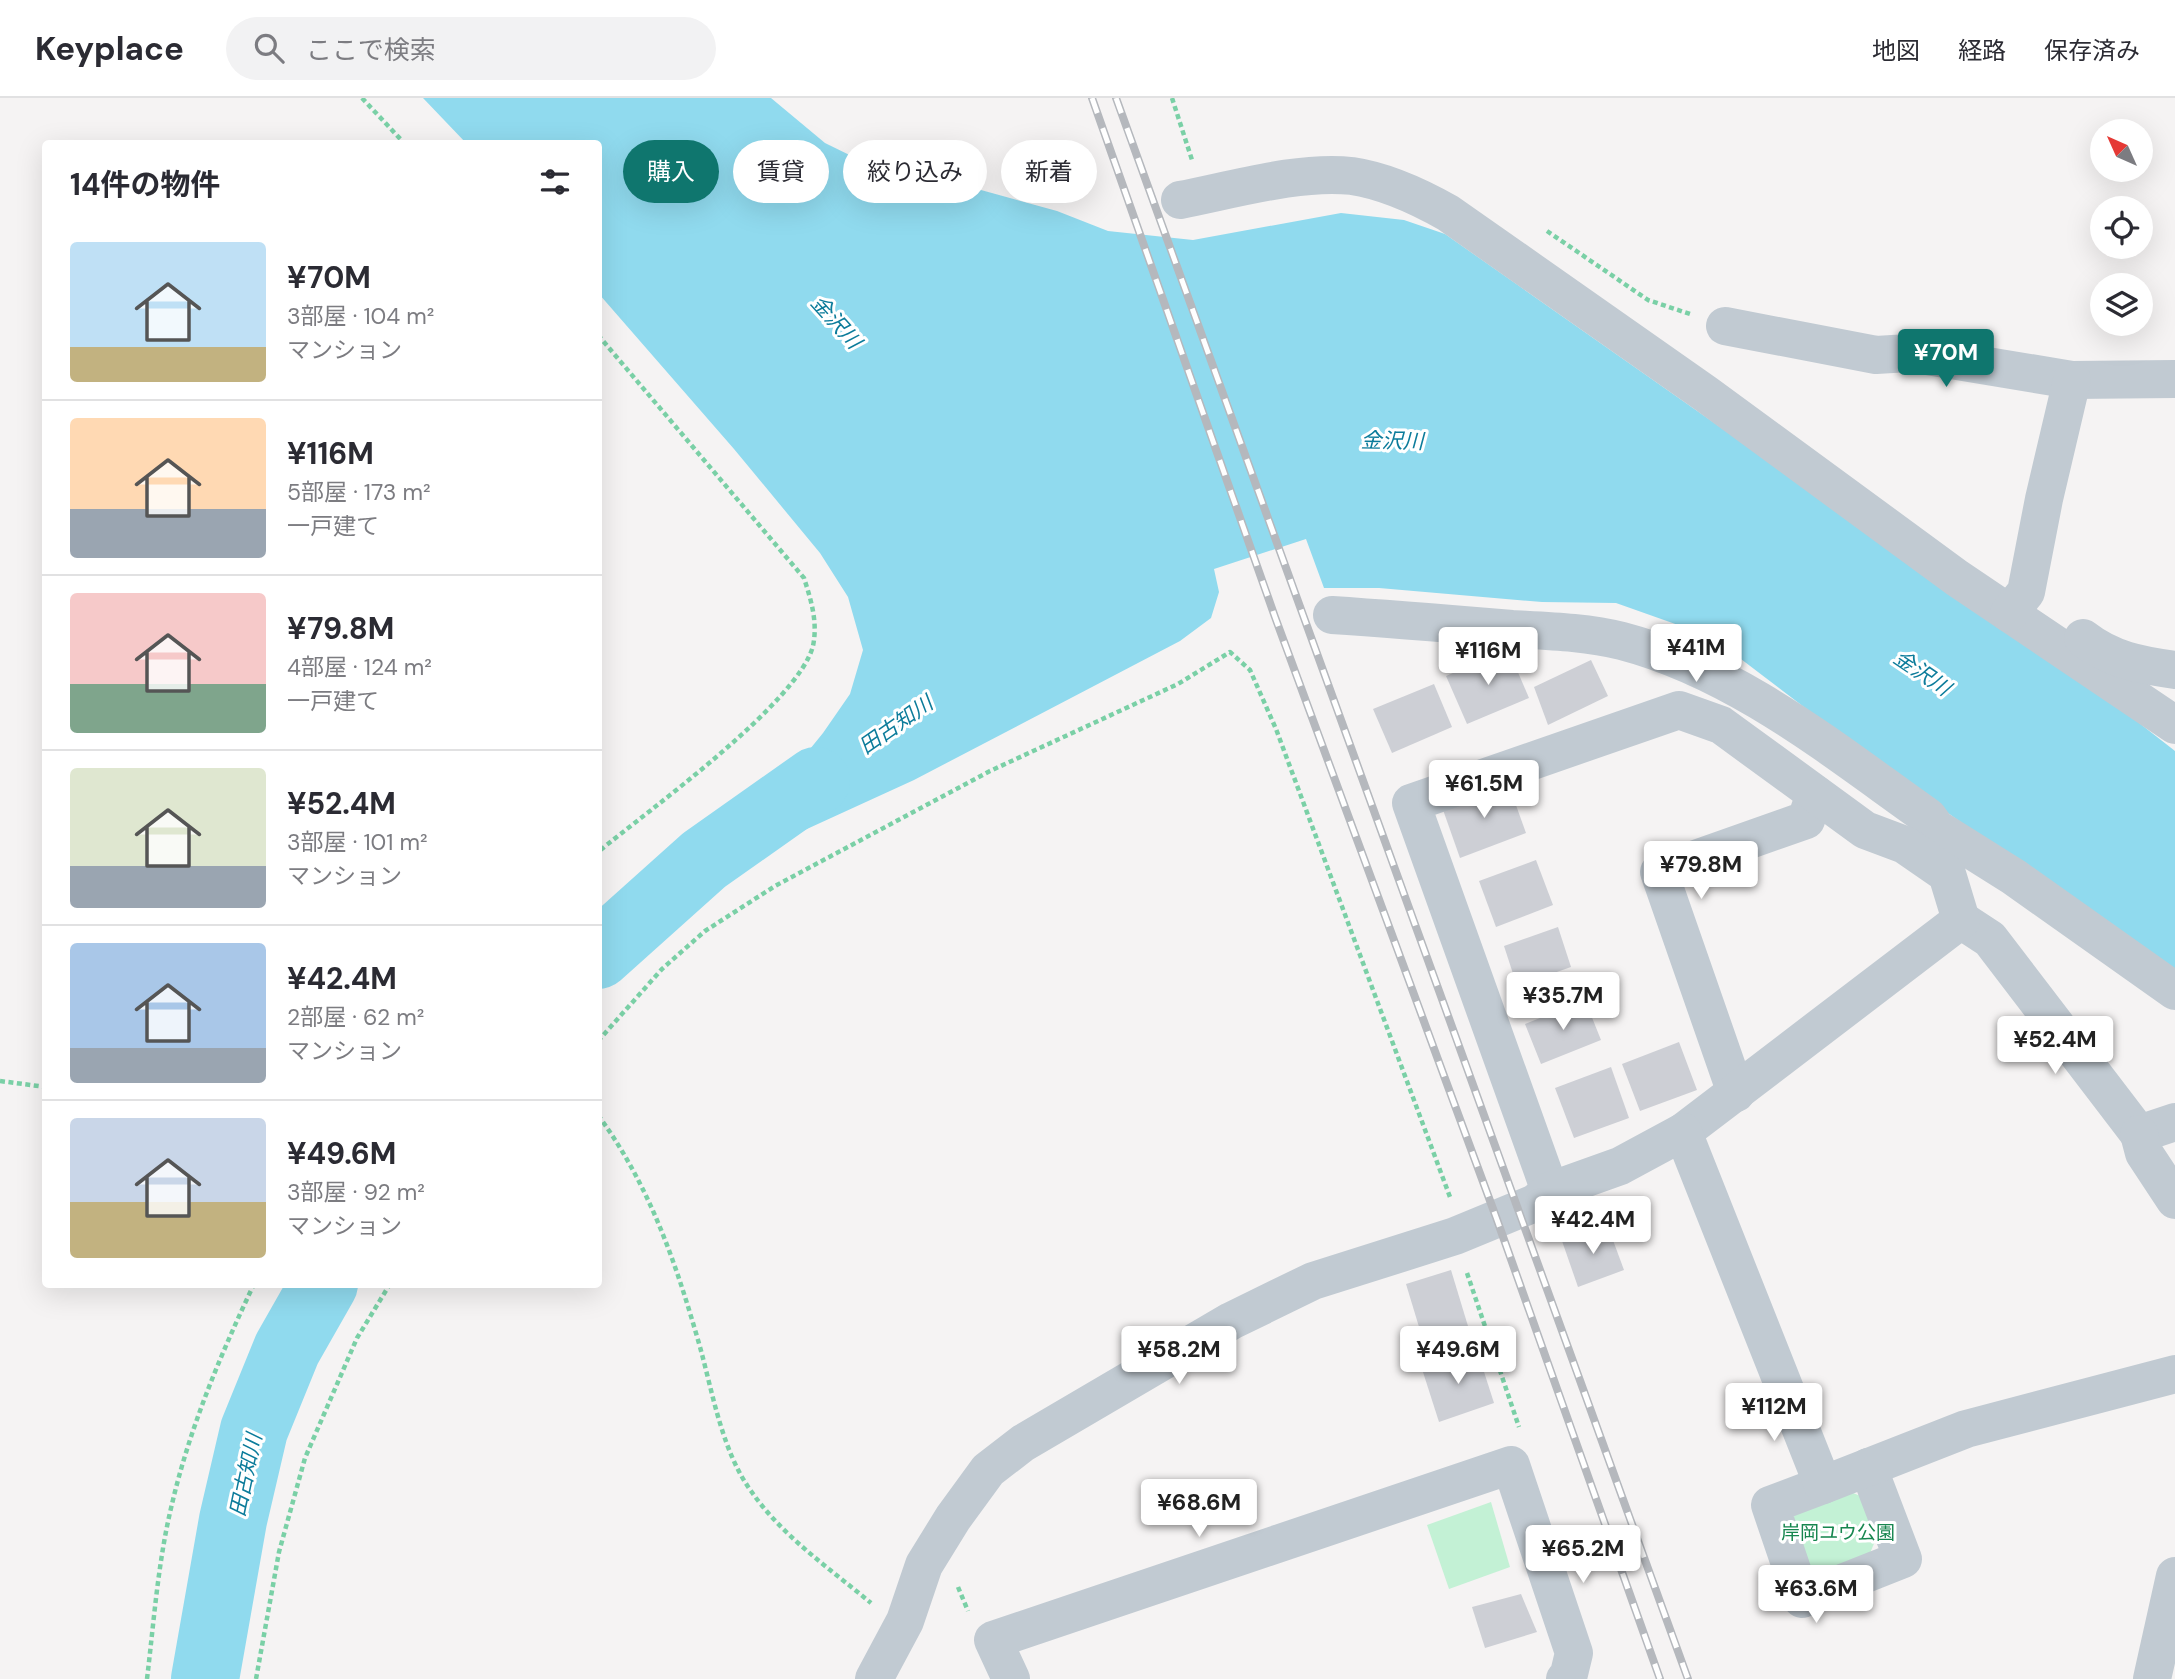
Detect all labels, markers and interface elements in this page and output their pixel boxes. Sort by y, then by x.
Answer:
search box [226,17,716,80]
text: Keyplace [35,27,184,70]
icon: search [250,29,288,67]
text: ここで検索 [306,33,436,67]
text: 地図 [1872,35,1920,66]
text: 経路 [1958,35,2006,66]
text: 保存済み [2044,35,2140,66]
north arrow [2090,119,2152,182]
map controls [2090,119,2153,336]
chip: 購入 [623,140,719,203]
chip: 賃貸 [733,140,829,203]
chip: 絞り込み [843,140,987,203]
chip: 新着 [1001,140,1097,203]
icon: filters [536,163,574,201]
text: 14件の物件 [70,165,220,204]
button: locate [2090,196,2153,259]
text: ¥70M [287,258,371,297]
icon: home [126,270,210,354]
button: layers [2090,273,2153,336]
water label: 金沢川 [805,289,869,356]
text: 3部屋 · 104 m² [287,301,434,331]
pin: ¥70M [1905,330,1987,389]
text: マンション [287,335,402,365]
text: ¥70M [1914,337,1978,367]
water label: 金沢川 [1360,426,1426,456]
text: ¥116M [287,434,374,473]
icon: home [126,446,210,530]
text: 5部屋 · 173 m² [287,477,430,507]
text: 一戸建て [287,511,379,541]
text: ¥79.8M [287,609,394,648]
icon: home [126,621,210,705]
pin: ¥41M [1655,624,1737,684]
pin: ¥116M [1439,628,1537,687]
text: ¥41M [1667,632,1725,662]
text: ¥116M [1455,635,1521,665]
water label: 金沢川 [1888,644,1958,703]
text: 4部屋 · 124 m² [287,652,432,682]
text: 一戸建て [287,686,379,716]
water label: 田古知川 [854,688,940,761]
pin: ¥61.5M [1427,760,1541,820]
text: ¥61.5M [1445,768,1523,798]
text: ¥52.4M [287,784,396,823]
icon: home [126,796,210,880]
text: 3部屋 · 101 m² [287,827,428,857]
pin: ¥79.8M [1644,842,1758,901]
text: ¥79.8M [1660,849,1742,879]
text: マンション [287,861,402,891]
text: ¥42.4M [287,959,397,998]
icon: home [126,971,210,1055]
pin: ¥35.7M [1506,972,1620,1032]
text: ¥35.7M [1523,980,1603,1010]
text: 2部屋 · 62 m² [287,1002,424,1032]
pin: ¥52.4M [1998,1016,2112,1076]
text: ¥52.4M [2013,1024,2097,1054]
text: マンション [287,1036,402,1066]
text: ¥49.6M [287,1134,396,1173]
icon: home [126,1146,210,1230]
text: 3部屋 · 92 m² [287,1177,425,1207]
pin: ¥42.4M [1536,1196,1650,1256]
text: ¥42.4M [1551,1204,1635,1234]
text: マンション [287,1211,402,1241]
pin: ¥58.2M [1122,1326,1236,1386]
pin: ¥49.6M [1401,1326,1515,1386]
text: ¥58.2M [1137,1334,1221,1364]
text: ¥49.6M [1416,1334,1500,1364]
pin: ¥112M [1725,1384,1823,1443]
text: ¥112M [1741,1391,1807,1421]
water label: 田古知川 [224,1429,269,1519]
pin: ¥68.6M [1142,1480,1256,1539]
text: ¥68.6M [1157,1487,1241,1517]
park label: 岸岡ユウ公園 [1781,1520,1895,1545]
pin: ¥65.2M [1526,1526,1640,1585]
text: ¥65.2M [1542,1533,1624,1563]
pin: ¥63.6M [1759,1566,1873,1625]
text: ¥63.6M [1774,1573,1858,1603]

